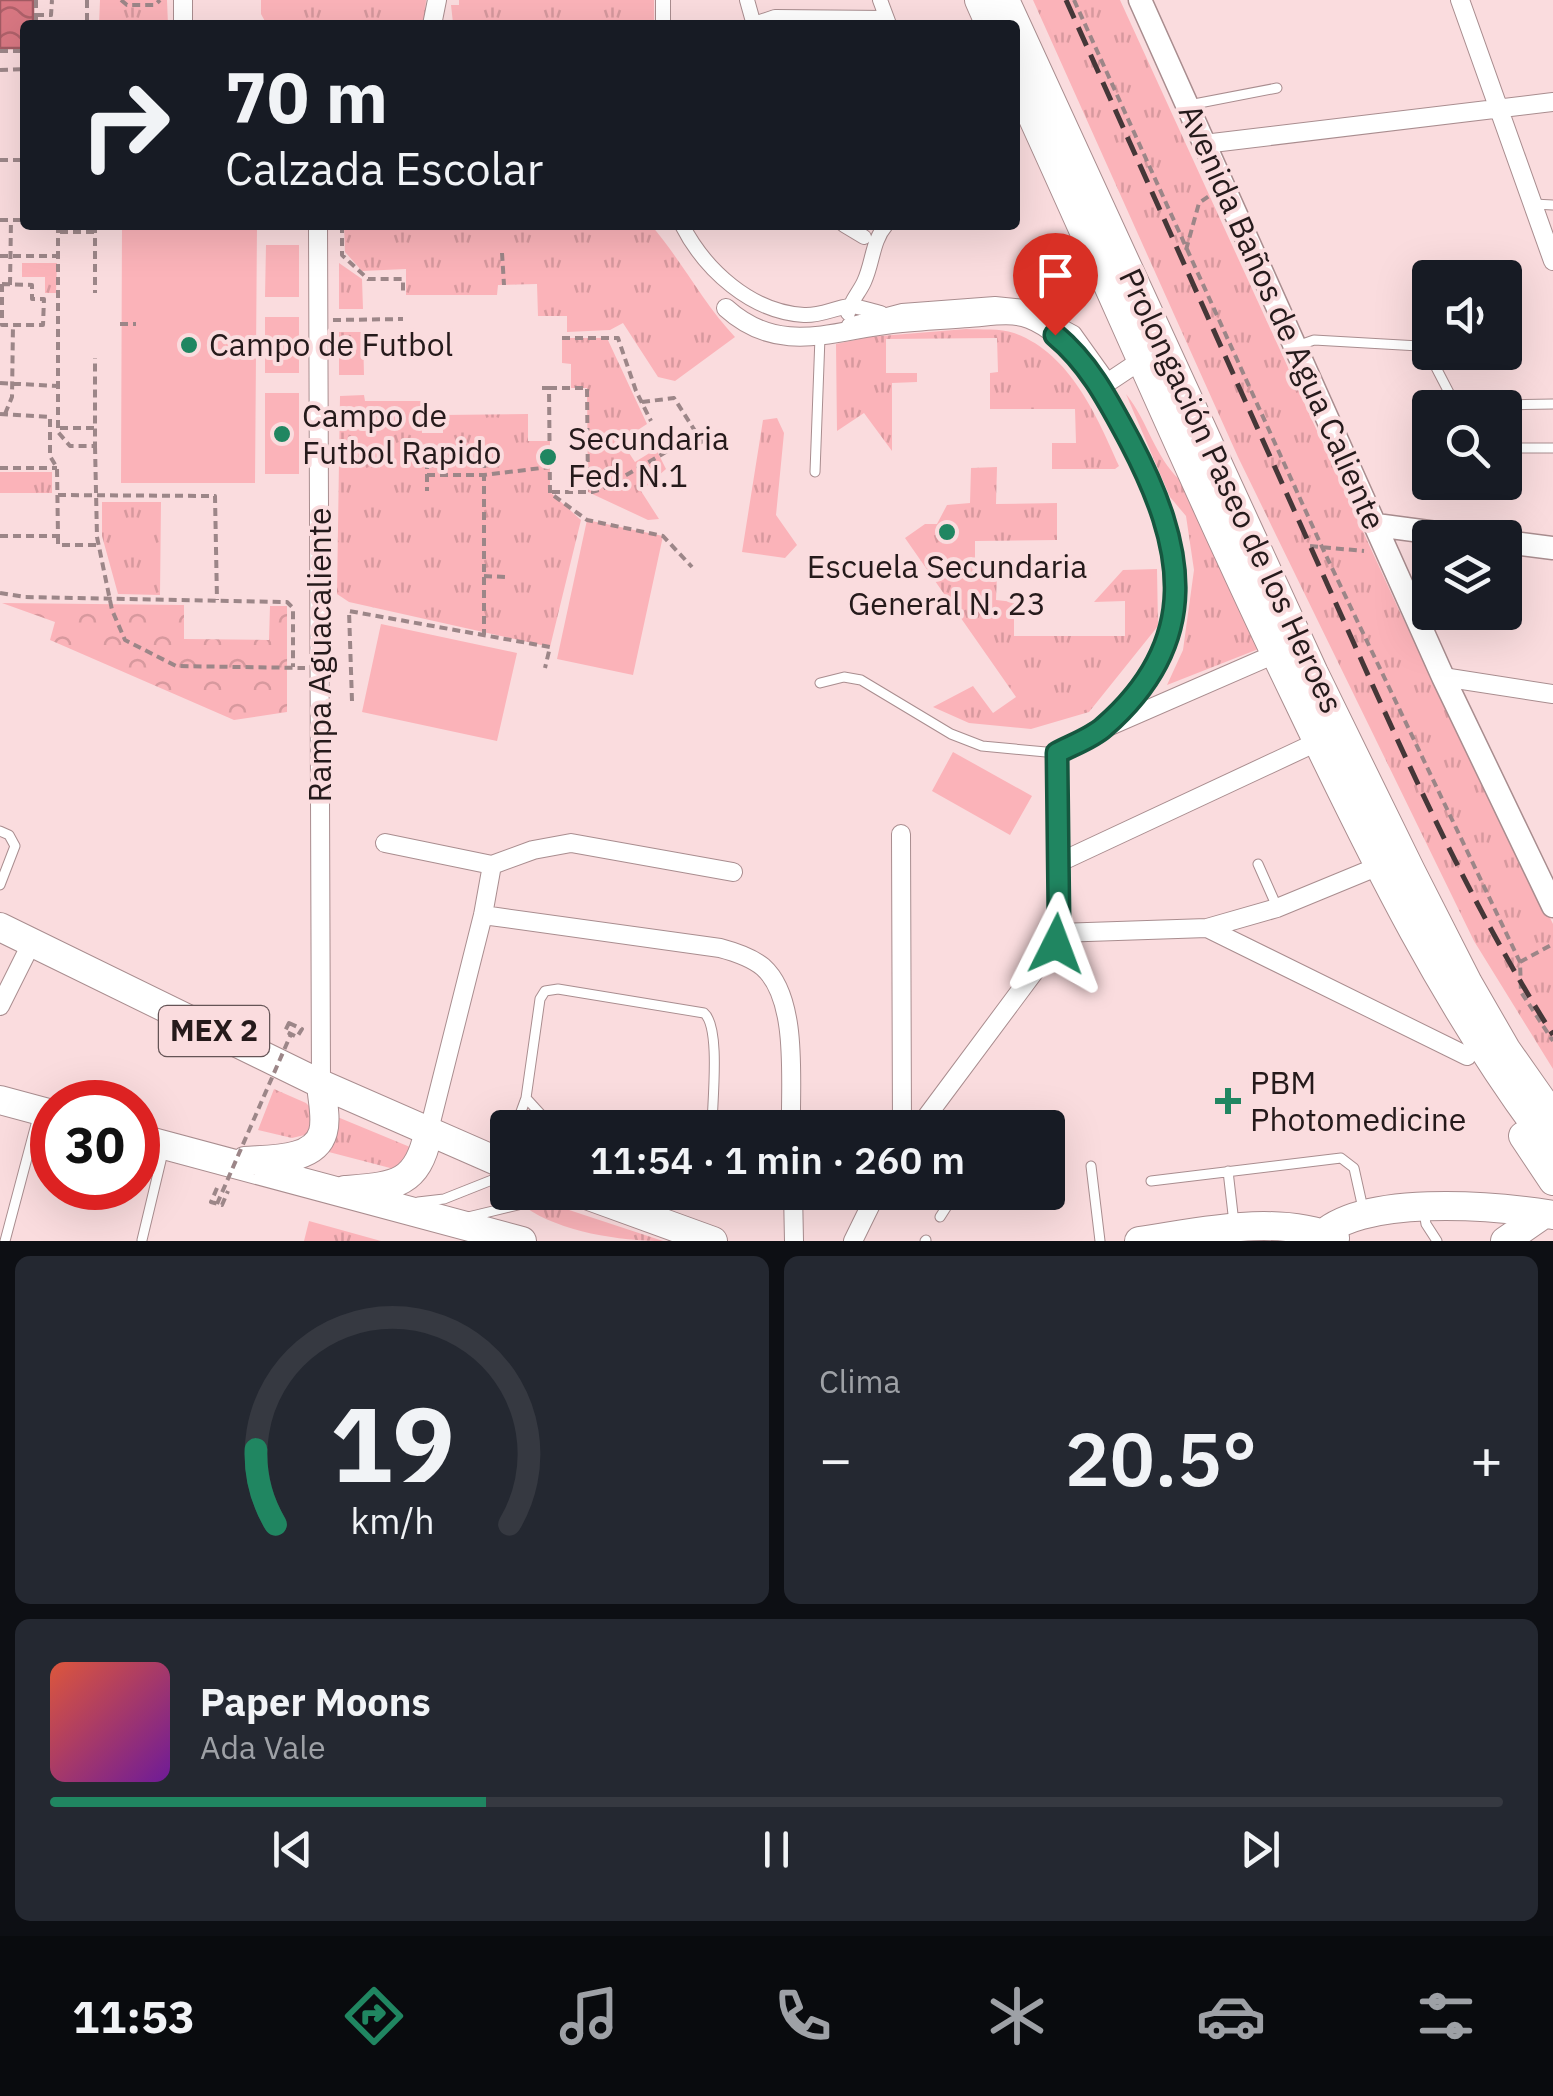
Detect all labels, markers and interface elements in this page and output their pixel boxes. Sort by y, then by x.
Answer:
text: 70 m [225,51,388,142]
icon: right [60,60,190,190]
street label: Avenida Baños de Agua Caliente [1170,97,1396,536]
text: Calzada Escolar [225,139,543,197]
pin [1013,233,1098,336]
icon: arrive [1028,248,1083,303]
map controls [1412,260,1522,630]
button: sound [1412,260,1522,370]
street label: Prolongación Paseo de los Heroes [1110,261,1354,720]
place label: Campo de Futbol [209,323,453,365]
marker: Campo de Futbol [178,334,200,356]
button: search [1412,390,1522,500]
place label: Campo de Futbol Rapido [302,394,502,473]
place label: Secundaria Fed. N.1 [568,417,729,496]
marker: Campo de Futbol Rapido [271,423,293,445]
marker: Secundaria Fed. N.1 [537,446,559,468]
street label: Rampa Aguacaliente [298,507,340,803]
button: layers [1412,520,1522,630]
marker: Escuela Secundaria General N. 23 [936,521,958,543]
place label: Escuela Secundaria General N. 23 [807,545,1087,624]
position arrow [1004,892,1108,996]
road number: MEX 2 [159,1006,269,1056]
place label: PBM Photomedicine [1250,1061,1466,1140]
speed limit sign: 30 [30,1080,160,1210]
marker: PBM Photomedicine [1215,1088,1241,1114]
text: 11:54 · 1 min · 260 m [590,1135,965,1184]
text: Clima [819,1360,901,1402]
text: 19 [330,1375,454,1511]
text: 20.5° [1065,1409,1257,1507]
text: − [819,1423,852,1494]
text: + [1470,1423,1503,1494]
text: km/h [350,1497,434,1544]
text: Paper Moons [200,1677,431,1726]
text: Ada Vale [200,1726,326,1768]
icon: previous [265,1822,320,1877]
icon: pause [749,1822,804,1877]
icon: next [1233,1822,1288,1877]
icon: directions [339,1981,409,2051]
icon: music [554,1981,624,2051]
icon: phone [768,1981,838,2051]
icon: climate [982,1981,1052,2051]
icon: car [1196,1981,1266,2051]
icon: filters [1411,1981,1481,2051]
text: 11:53 [72,1987,195,2045]

